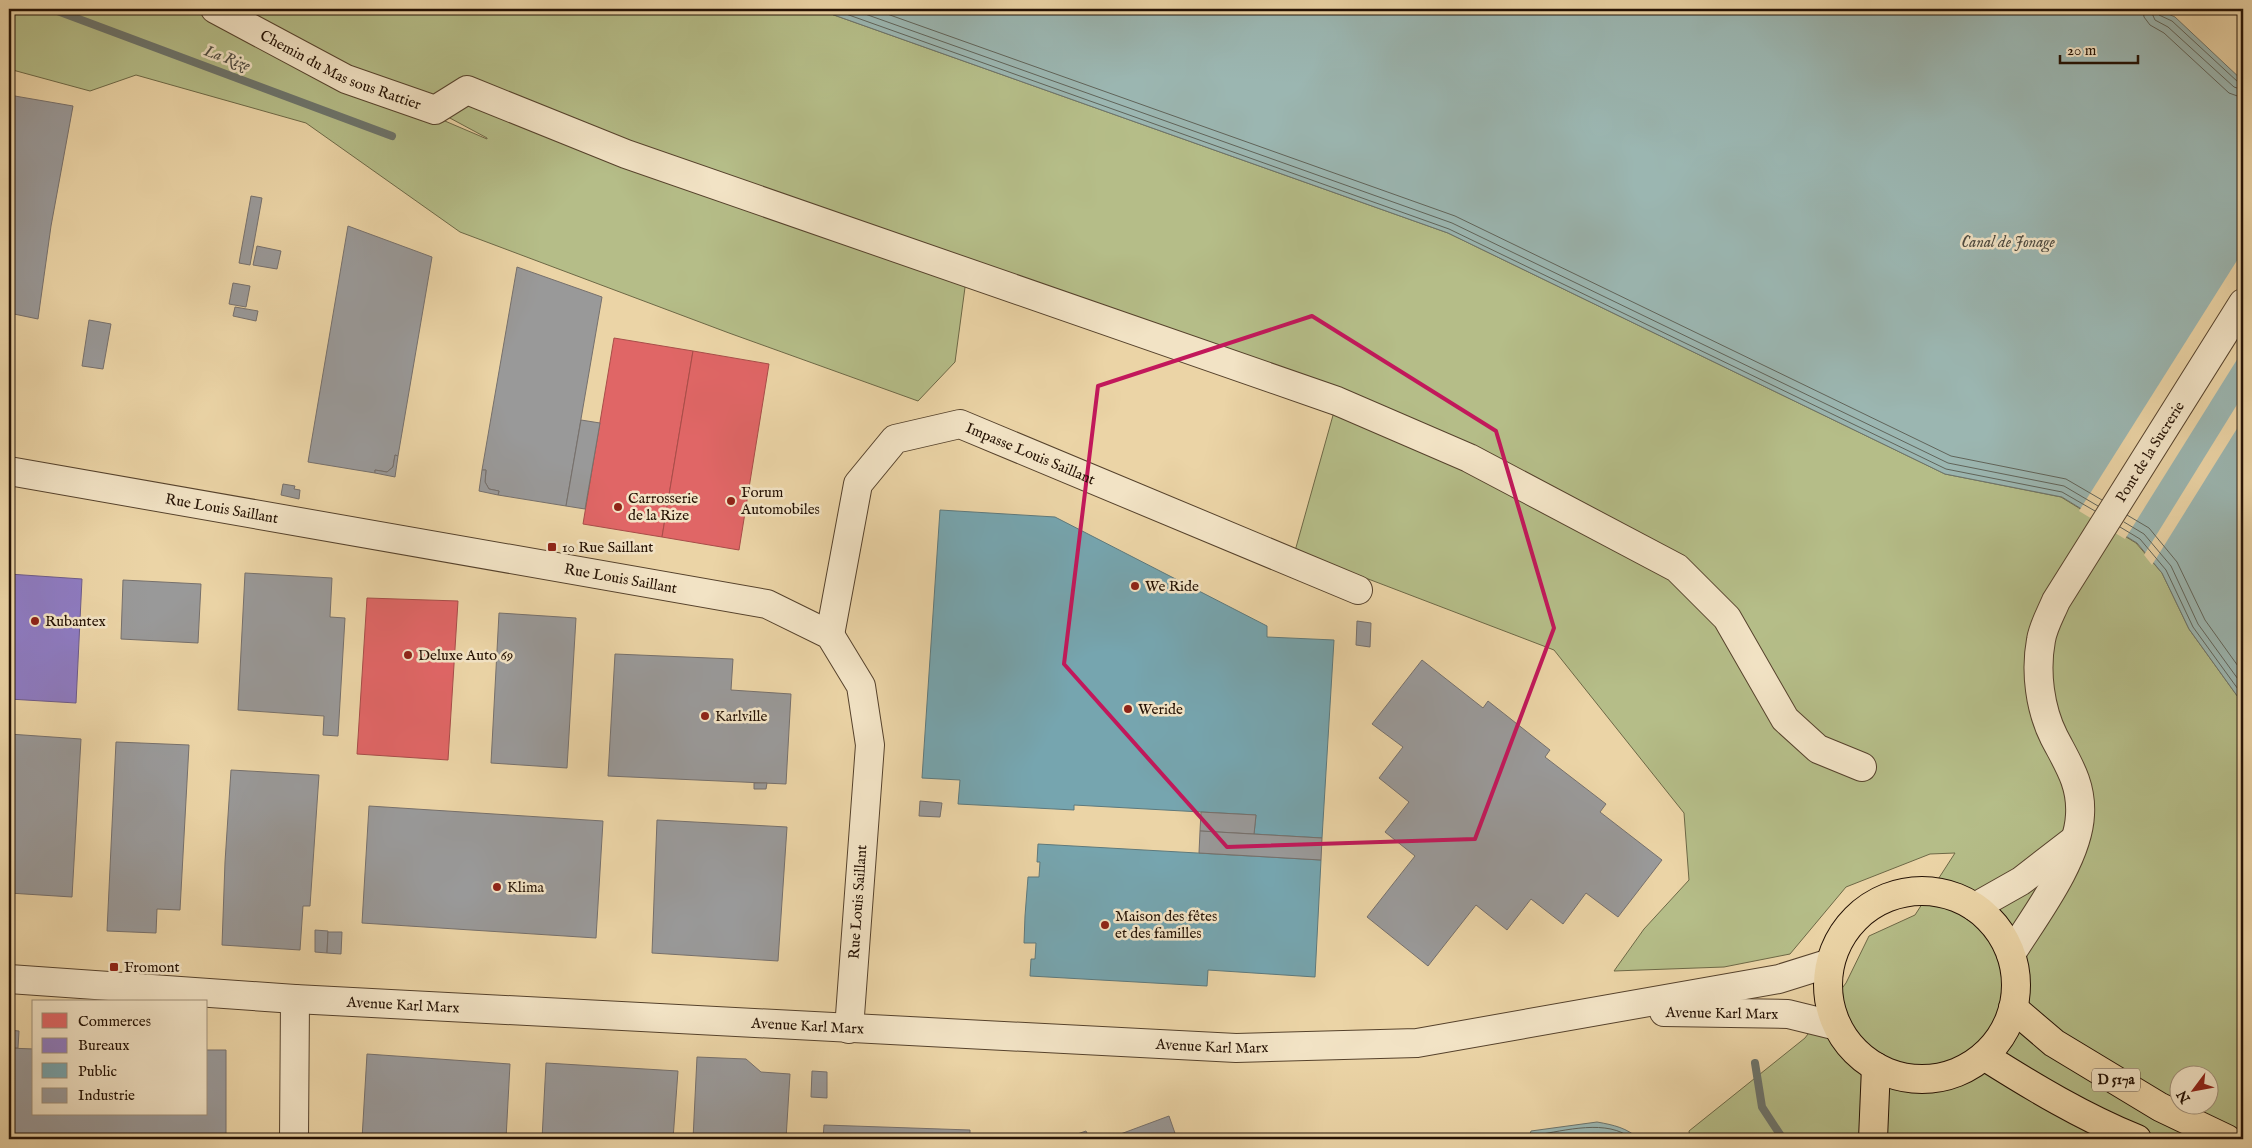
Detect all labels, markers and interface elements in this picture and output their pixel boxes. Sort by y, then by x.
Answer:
street label: Chemin du Mas sous Rattier [257,25,424,114]
scale bar [2060,32,2137,64]
water label: La Rize [200,41,253,77]
text: 20 m [2067,41,2097,60]
water label: Canal de Jonage [1961,233,2055,253]
street label: Pont de la Sucrerie [2111,397,2189,506]
street label: Impasse Louis Saillant [963,418,1098,489]
place label: Forum Automobiles [740,483,820,519]
street label: Rue Louis Saillant [164,489,280,528]
place label: Carrosserie de la Rize [628,489,698,525]
marker: Forum Automobiles [725,495,737,507]
marker: Carrosserie de la Rize [612,501,624,513]
place label: 10 Rue Saillant [562,538,653,557]
marker: 10 Rue Saillant [546,541,558,553]
street label: Rue Louis Saillant [563,559,679,598]
place label: We Ride [1145,577,1199,596]
marker: We Ride [1129,580,1141,592]
place label: Rubantex [45,612,107,631]
marker: Rubantex [29,615,41,627]
place label: Deluxe Auto 69 [418,646,513,665]
marker: Deluxe Auto 69 [402,649,414,661]
place label: Weride [1138,700,1183,719]
marker: Weride [1122,703,1134,715]
place label: Karlville [715,707,768,726]
marker: Karlville [699,710,711,722]
street label: Rue Louis Saillant [845,844,871,960]
place label: Klima [507,878,545,897]
marker: Klima [491,881,503,893]
place label: Maison des fêtes et des familles [1115,907,1217,943]
marker: Maison des fêtes et des familles [1099,919,1111,931]
place label: Fromont [124,958,180,977]
marker: Fromont [108,961,120,973]
street label: Avenue Karl Marx [345,992,461,1017]
legend [32,1000,208,1116]
street label: Avenue Karl Marx [1664,1003,1779,1023]
text: Commerces [78,1012,151,1031]
street label: Avenue Karl Marx [750,1013,865,1038]
street label: Avenue Karl Marx [1154,1034,1269,1058]
text: Bureaux [78,1036,130,1055]
text: Public [78,1062,117,1081]
north arrow [2170,1066,2220,1116]
road number: D 517a [2092,1068,2140,1092]
text: Industrie [78,1086,135,1105]
text: N [2173,1086,2195,1107]

